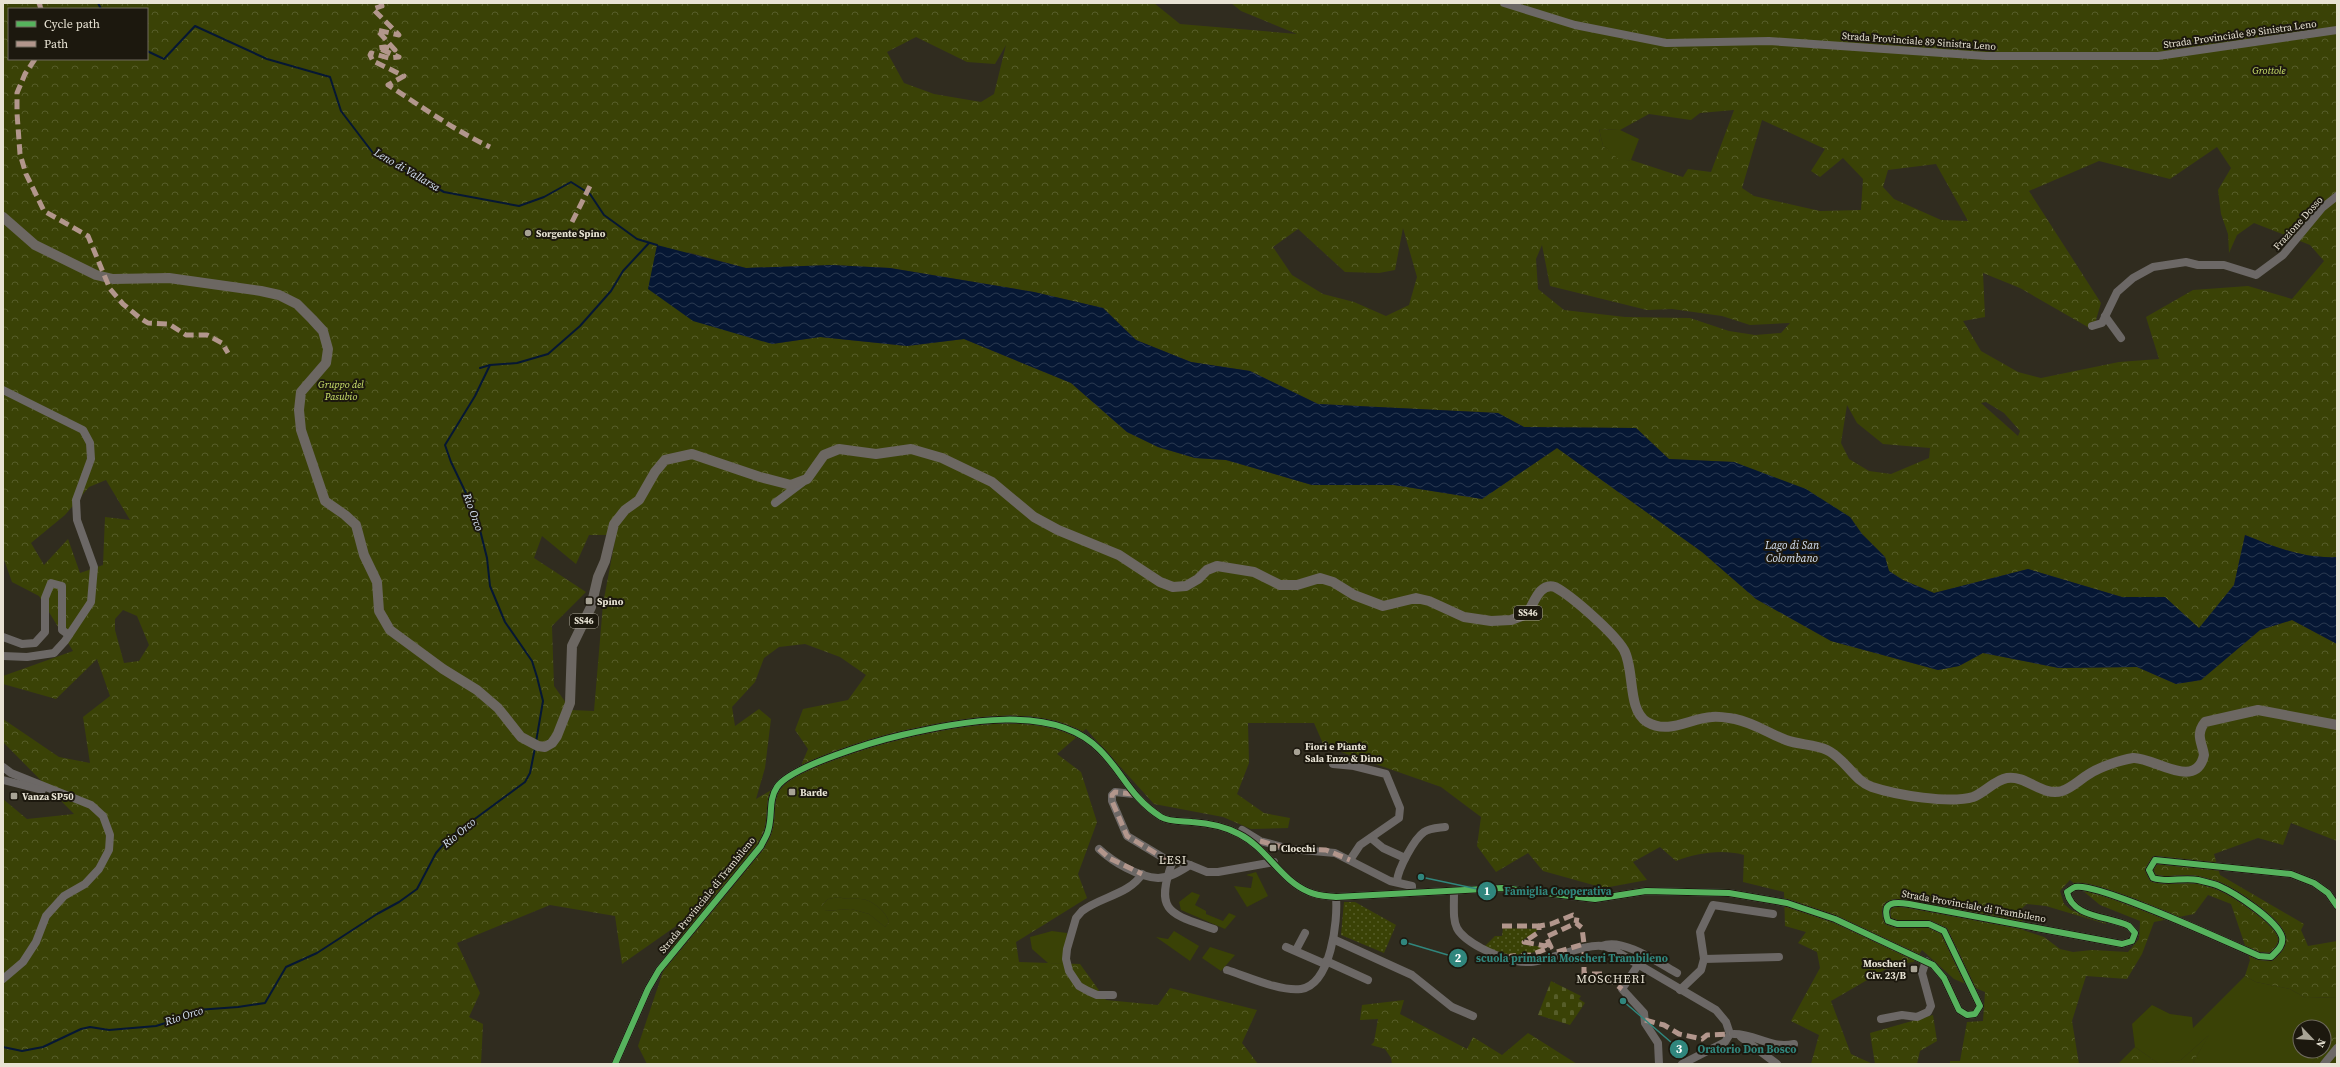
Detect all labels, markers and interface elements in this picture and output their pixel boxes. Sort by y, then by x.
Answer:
legend [8,8,148,60]
text: Cycle path [44,16,100,32]
street label: Strada Provinciale 89 Sinistra Leno [2163,17,2318,51]
street label: Strada Provinciale 89 Sinistra Leno [1841,29,1997,53]
text: Path [44,36,68,52]
park label: Grottole [2252,64,2286,77]
water label: Leno di Vallarsa [370,145,443,195]
street label: Frazione Dosso [2270,193,2326,253]
place label: Sorgente Spino [536,227,606,240]
marker: Sorgente Spino [523,228,533,238]
park label: Gruppo del Pasubio [318,378,364,403]
water label: Rio Orco [459,490,487,534]
water label: Lago di San Colombano [1764,538,1820,566]
place label: Spino [597,595,624,608]
marker: Spino [584,596,594,606]
road number: SS46 [1514,606,1542,620]
road number: SS46 [570,614,598,628]
place label: Fiori e Piante Sala Enzo & Dino [1305,740,1383,765]
marker: Fiori e Piante Sala Enzo & Dino [1292,747,1302,757]
place label: Barde [800,786,827,799]
marker: Barde [787,787,797,797]
place label: Vanza SP50 [22,790,74,803]
marker: Vanza SP50 [9,791,19,801]
water label: Rio Orco [438,814,479,852]
street label: Strada Provinciale di Trambileno [656,834,758,956]
place label: Clocchi [1281,842,1315,855]
marker: Clocchi [1268,843,1278,853]
district label: LESI [1159,852,1187,868]
callout: Famiglia Cooperativa [1477,879,1620,902]
text: 1 [1484,883,1490,899]
text: Famiglia Cooperativa [1504,884,1612,899]
street label: Strada Provinciale di Trambileno [1901,887,2048,925]
callout: scuola primaria Moscheri Trambileno [1448,947,1676,970]
text: 2 [1455,950,1462,966]
text: scuola primaria Moscheri Trambileno [1476,951,1668,966]
place label: Moscheri Civ. 23/B [1863,957,1906,982]
marker: Moscheri Civ. 23/B [1909,964,1919,974]
district label: MOSCHERI [1576,971,1646,987]
water label: Rio Orco [162,1003,206,1030]
north arrow [2292,1019,2332,1059]
text: N [2312,1036,2329,1050]
callout: Oratorio Don Bosco [1669,1037,1804,1060]
text: 3 [1676,1041,1683,1057]
text: Oratorio Don Bosco [1697,1042,1797,1057]

